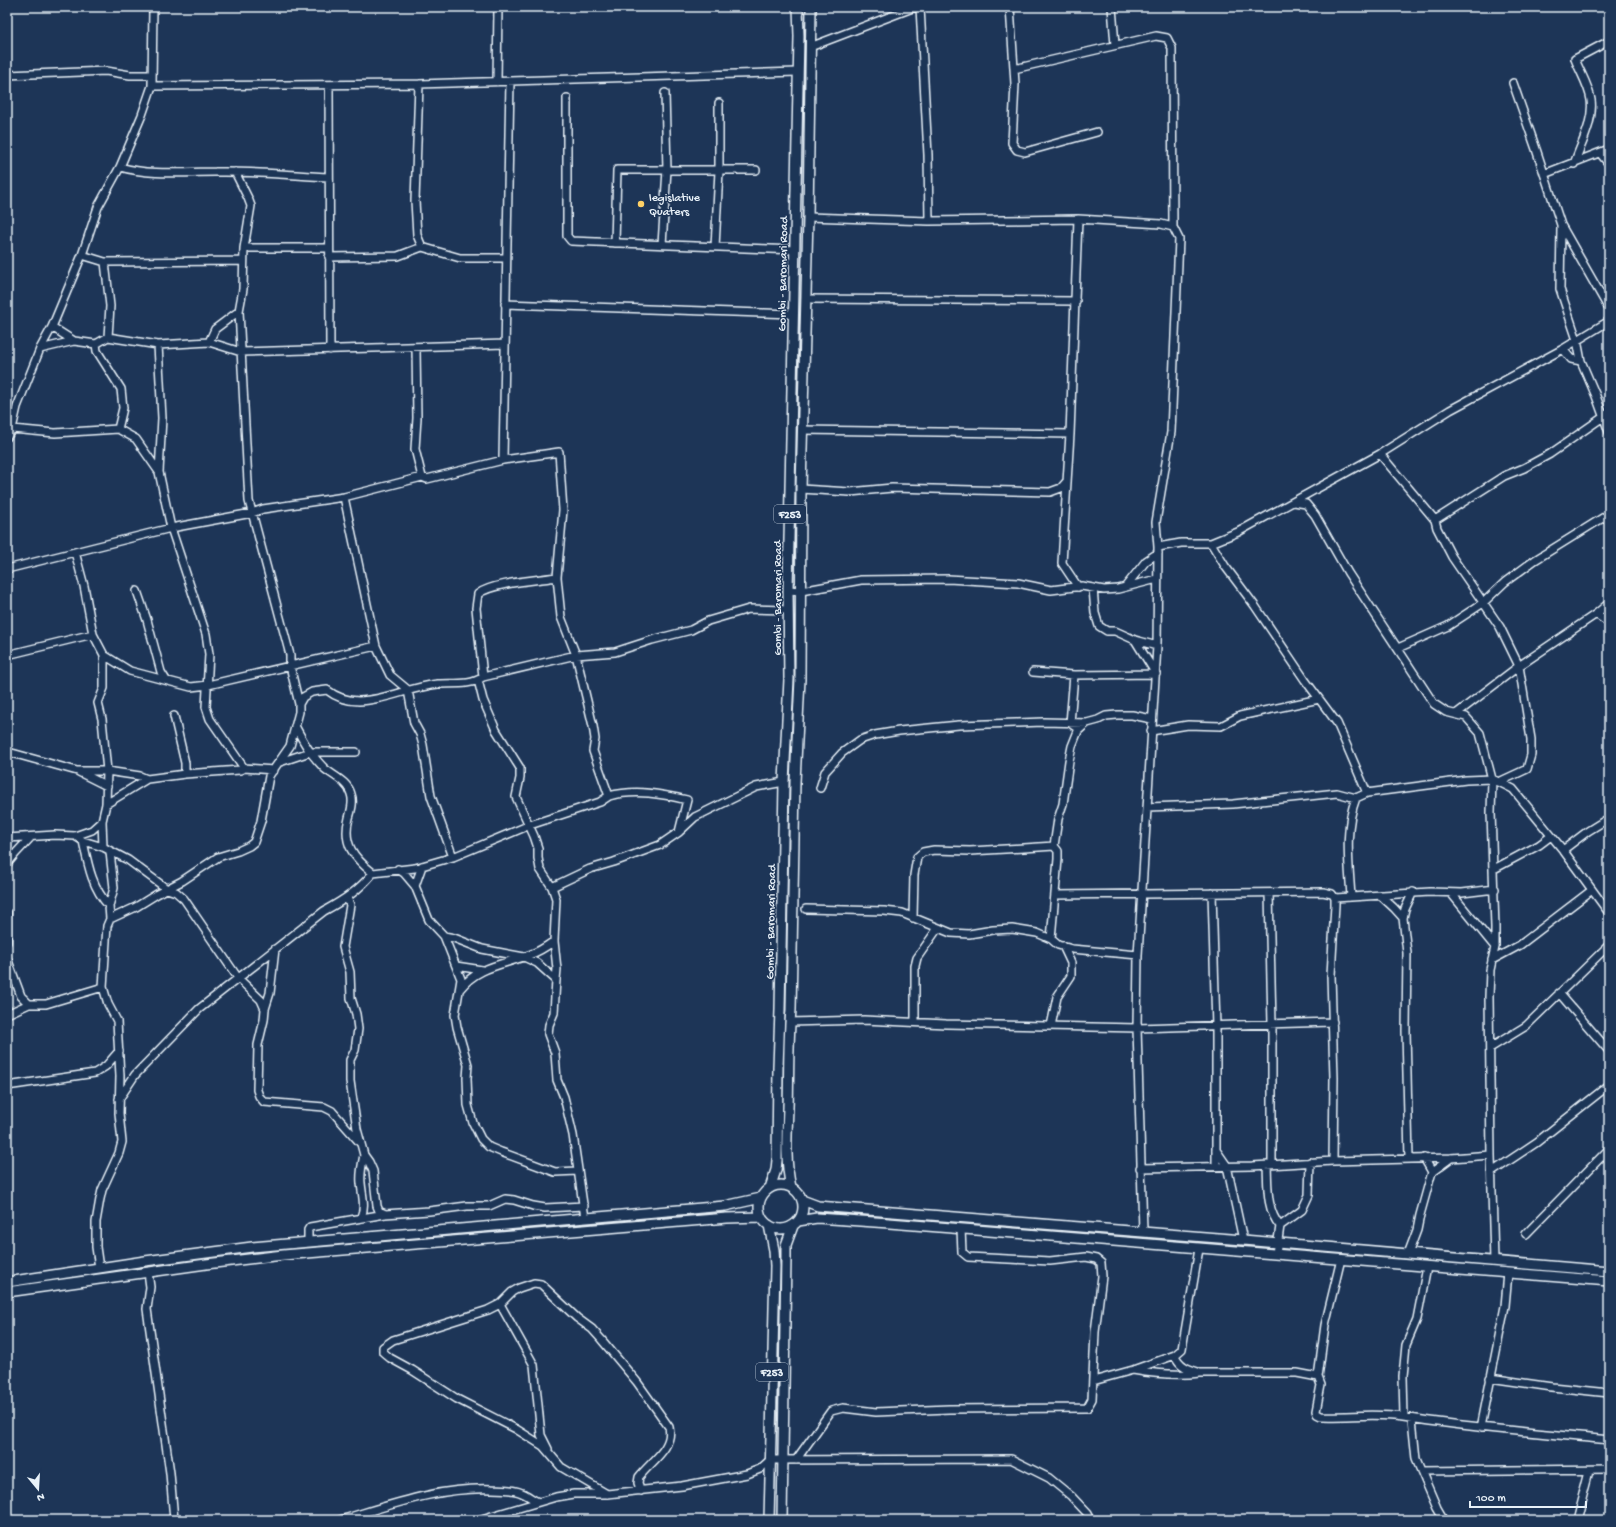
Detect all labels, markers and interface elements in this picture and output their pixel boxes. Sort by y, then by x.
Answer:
place label: legislative Quaters [649,192,701,220]
marker: legislative Quaters [636,199,646,209]
street label: Gombi - Baromari Road [776,215,792,332]
road number: F253 [774,505,806,523]
street label: Gombi - Baromari Road [772,540,786,656]
street label: Gombi - Baromari Road [764,863,780,980]
road number: F253 [756,1363,788,1381]
north arrow [18,1469,58,1509]
scale bar [1470,1483,1586,1509]
text: N [35,1490,46,1503]
text: 100 m [1475,1492,1506,1506]

